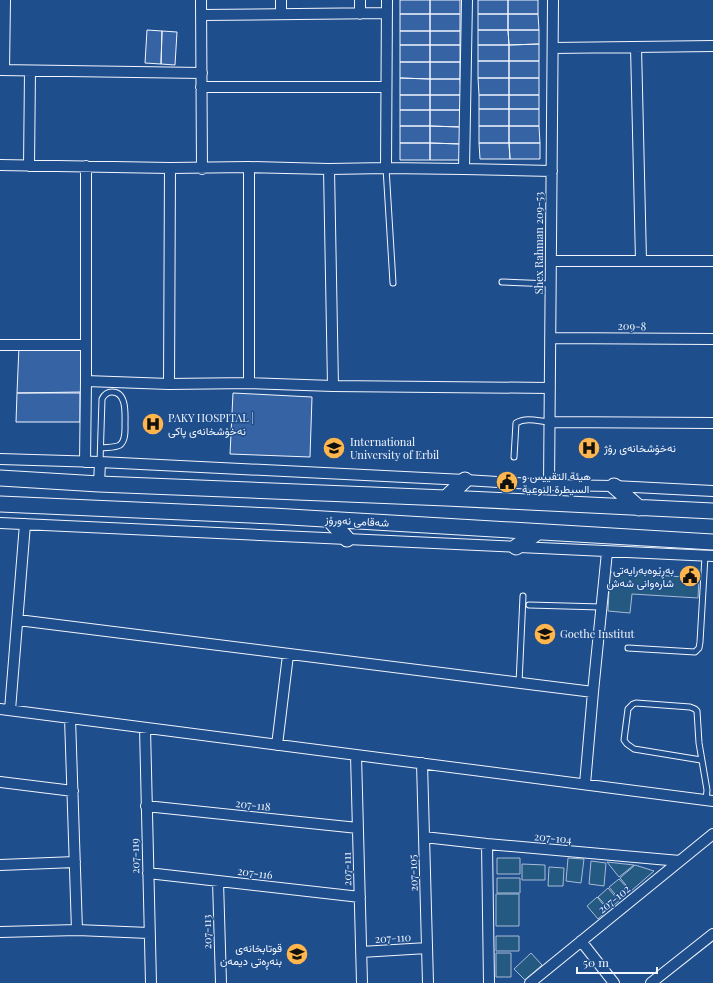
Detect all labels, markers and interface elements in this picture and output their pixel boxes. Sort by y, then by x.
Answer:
street label: Shex Rahman 209-53 [531,192,546,294]
street label: 209-8 [618,318,647,333]
place label: PAKY HOSPITAL | نەخۆشخانەی پاکی [168,410,254,439]
hospital icon: PAKY HOSPITAL | نەخۆشخانەی پاکی [140,411,166,437]
place label: International University of Erbil [350,434,439,462]
school or university icon: International University of Erbil [321,435,347,461]
hospital icon: نەخۆشخانەی رۆژ [576,435,602,461]
place label: نەخۆشخانەی رۆژ [603,440,676,455]
place label: هيئة التقييس و السيطرة النوعية [522,468,591,496]
public building icon: هيئة التقييس و السيطرة النوعية [494,469,520,495]
street label: شەقامی نەورۆز [323,511,390,530]
place label: بەڕێوەبەرایەتی شارەوانی شەش [607,562,674,590]
public building icon: بەڕێوەبەرایەتی شارەوانی شەش [677,563,703,589]
school or university icon: Goethe Institut [532,621,558,647]
place label: Goethe Institut [560,626,635,641]
street label: 207-118 [235,795,272,814]
street label: 207-104 [534,828,573,847]
street label: 207-119 [127,838,142,874]
street label: 207-111 [339,852,354,886]
street label: 207-105 [404,854,421,892]
street label: 207-116 [237,863,274,882]
street label: 207-102 [594,881,633,916]
street label: 207-113 [199,915,214,949]
street label: 207-110 [374,929,412,946]
place label: قوتابخانەی بنەڕەتی دیمەن [220,940,282,970]
school or university icon: قوتابخانەی بنەڕەتی دیمەن [284,941,310,967]
scale bar [577,949,657,975]
text: 50 m [583,954,609,970]

